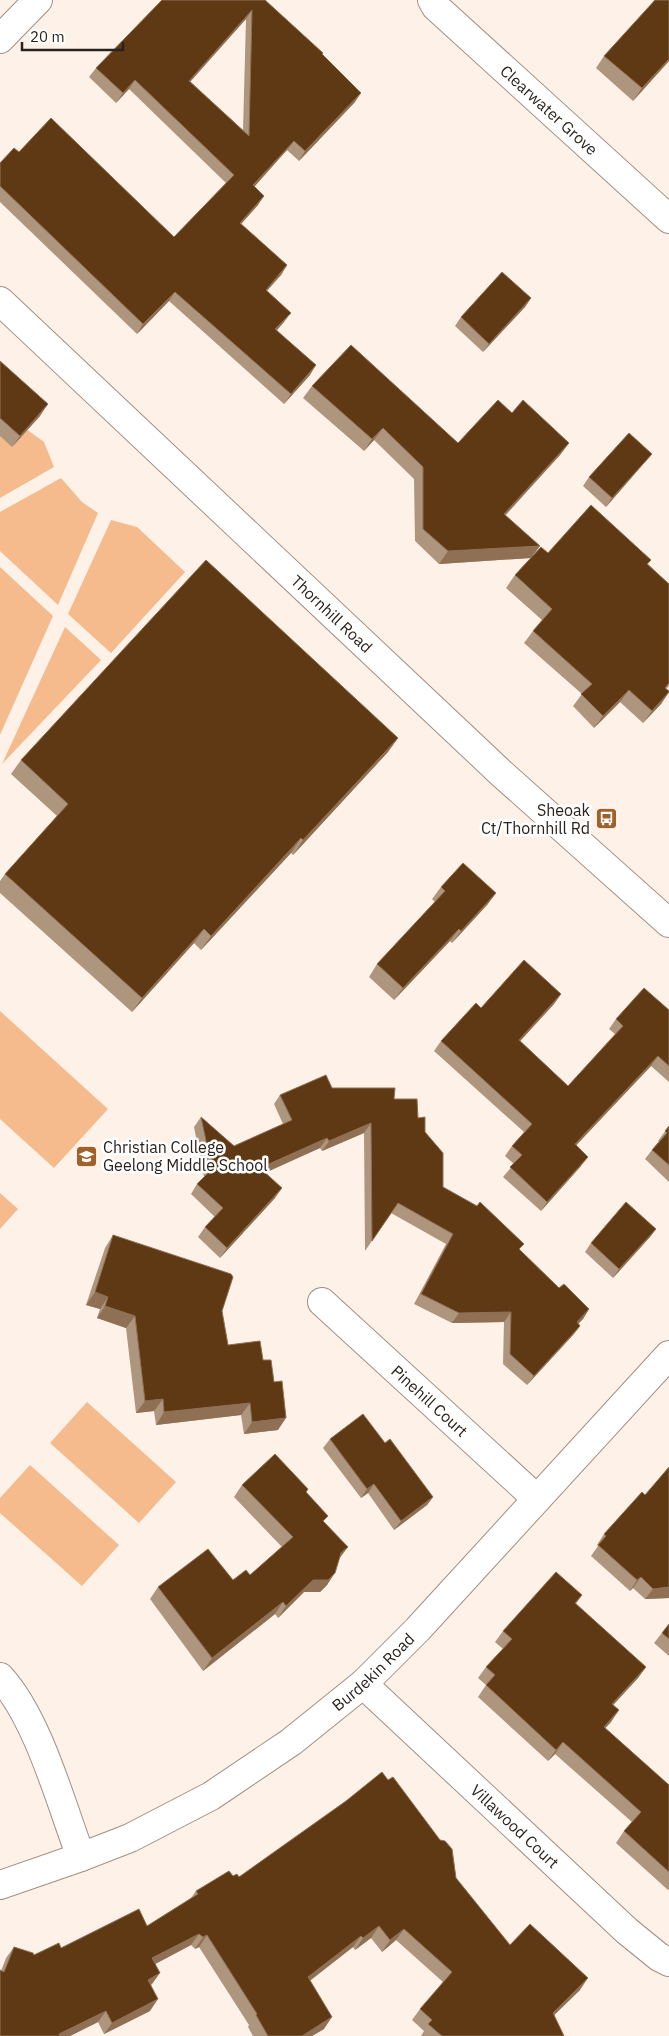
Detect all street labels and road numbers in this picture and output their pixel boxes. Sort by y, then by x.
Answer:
street label: Clearwater Grove [496,61,602,159]
street label: Thornhill Road [287,571,377,657]
street label: Pinehill Court [387,1361,472,1441]
street label: Burdekin Road [328,1629,418,1715]
street label: Villawood Court [467,1780,563,1872]

